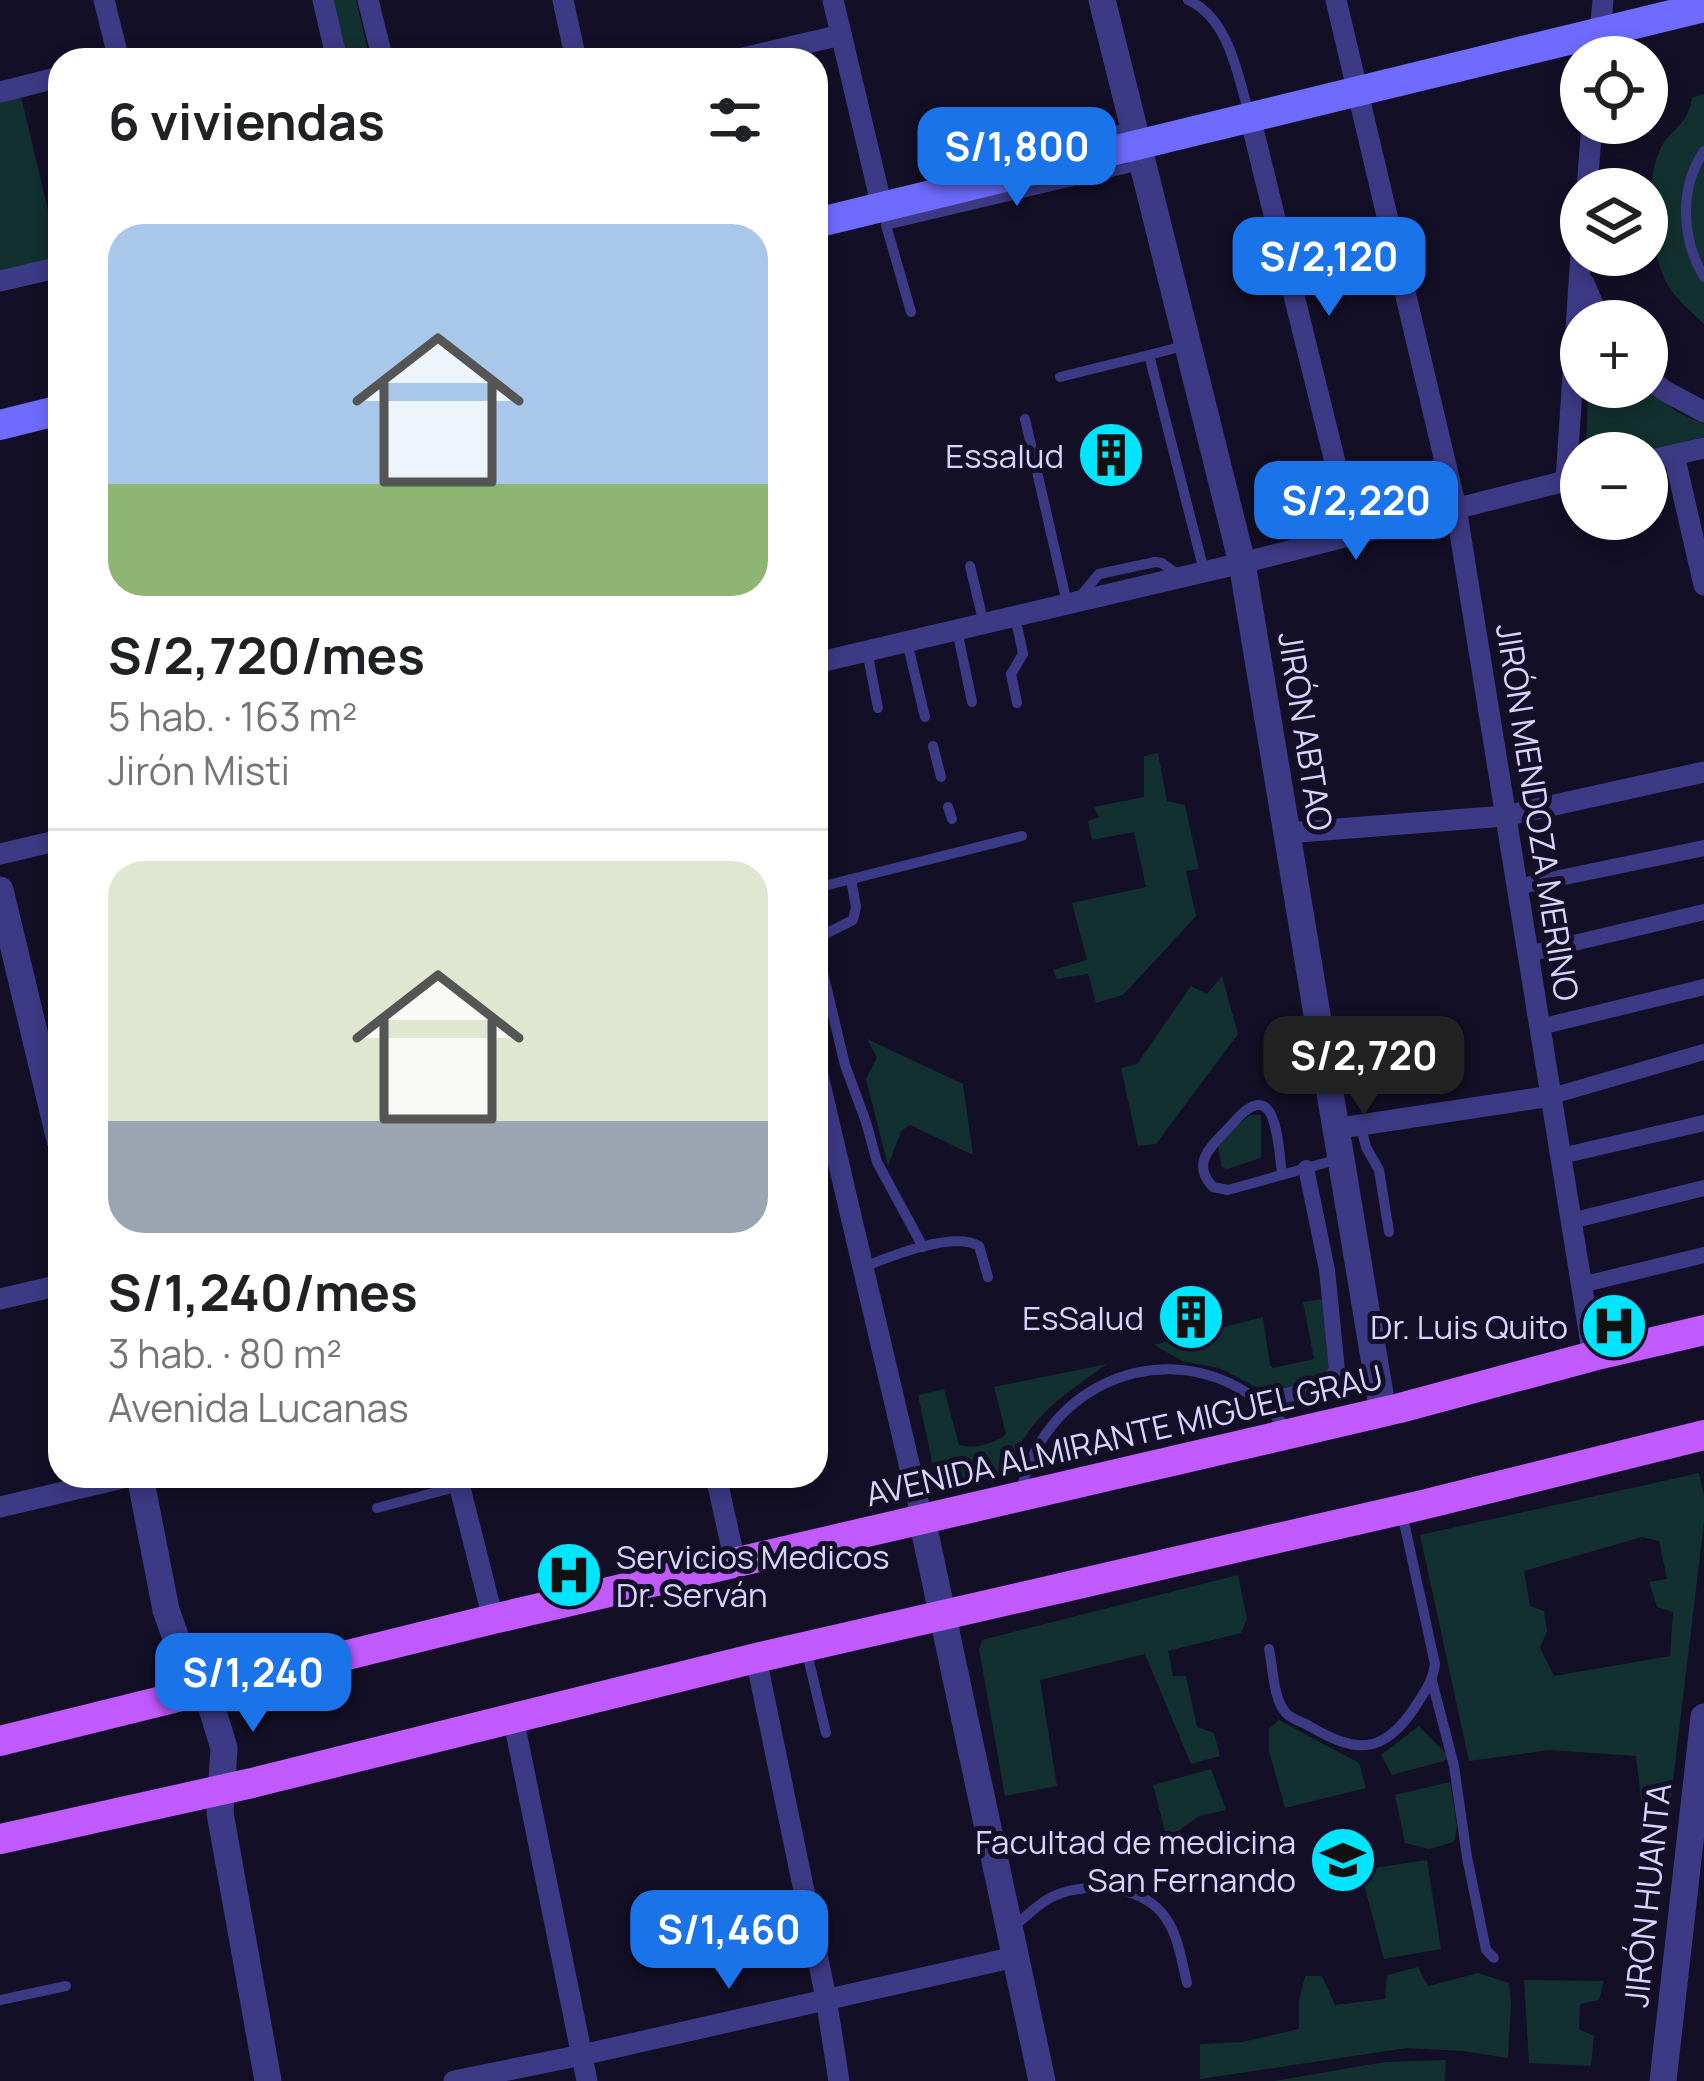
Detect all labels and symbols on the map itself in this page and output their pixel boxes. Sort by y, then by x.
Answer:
pin: S/1,800 [906,107,1128,209]
pin: S/2,120 [1218,217,1440,319]
building icon: Essalud [1076,420,1146,490]
place label: Essalud [945,433,1064,478]
pin: S/2,220 [1245,461,1467,563]
street label: JIRÓN MENDOZA MERINO [1486,620,1590,1004]
street label: JIRÓN ABTAO [1268,628,1344,834]
pin: S/2,720 [1253,1016,1475,1118]
building icon: EsSalud [1156,1282,1226,1352]
hospital icon: Dr. Luis Quito [1579,1291,1649,1361]
place label: EsSalud [1022,1295,1144,1340]
place label: Dr. Luis Quito [1370,1304,1568,1349]
street label: AVENIDA ALMIRANTE MIGUEL GRAU [861,1354,1387,1516]
place label: Servicios Medicos Dr. Serván [616,1534,890,1617]
hospital icon: Servicios Medicos Dr. Serván [534,1540,604,1610]
pin: S/1,240 [142,1633,364,1735]
street label: JIRÓN HUANTA [1613,1781,1681,2009]
place label: Facultad de medicina San Fernando [975,1819,1296,1902]
school or university icon: Facultad de medicina San Fernando [1308,1825,1378,1895]
pin: S/1,460 [618,1890,840,1992]

